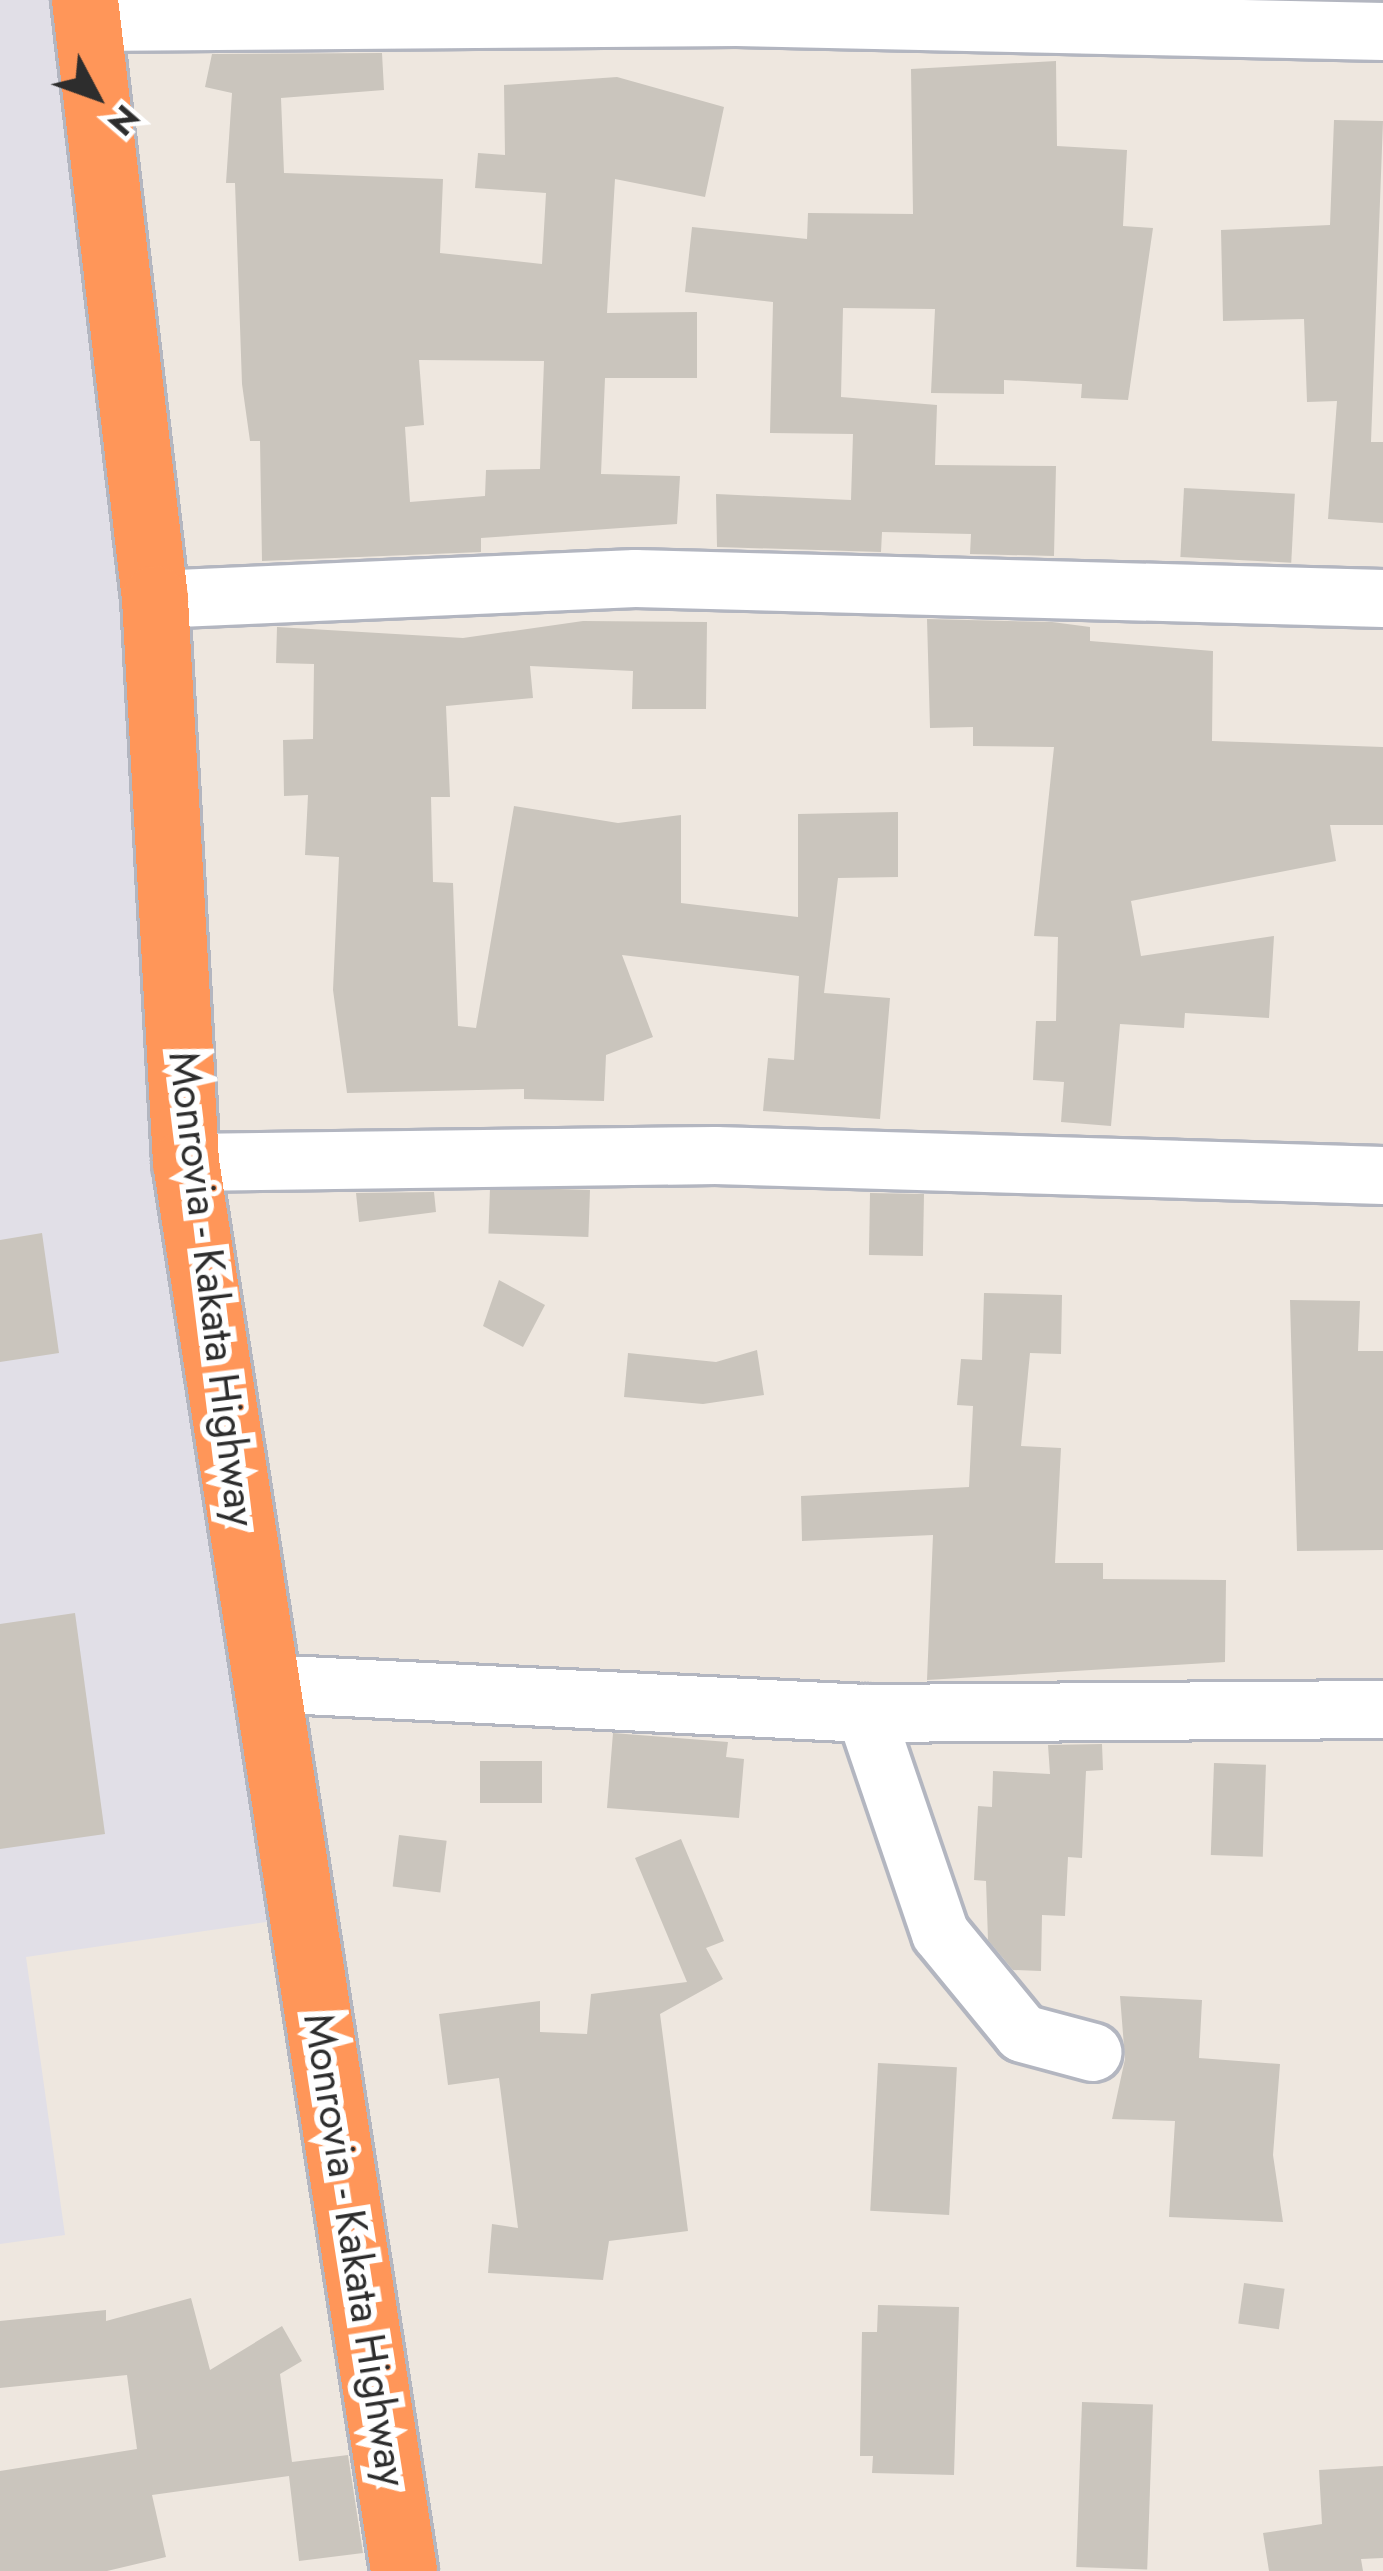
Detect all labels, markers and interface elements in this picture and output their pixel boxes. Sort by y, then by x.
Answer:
north arrow [36,36,156,156]
text: N [97,95,150,145]
street label: Monrovia - Kakata Highway [158,1049,266,1529]
street label: Monrovia - Kakata Highway [293,2010,417,2490]

